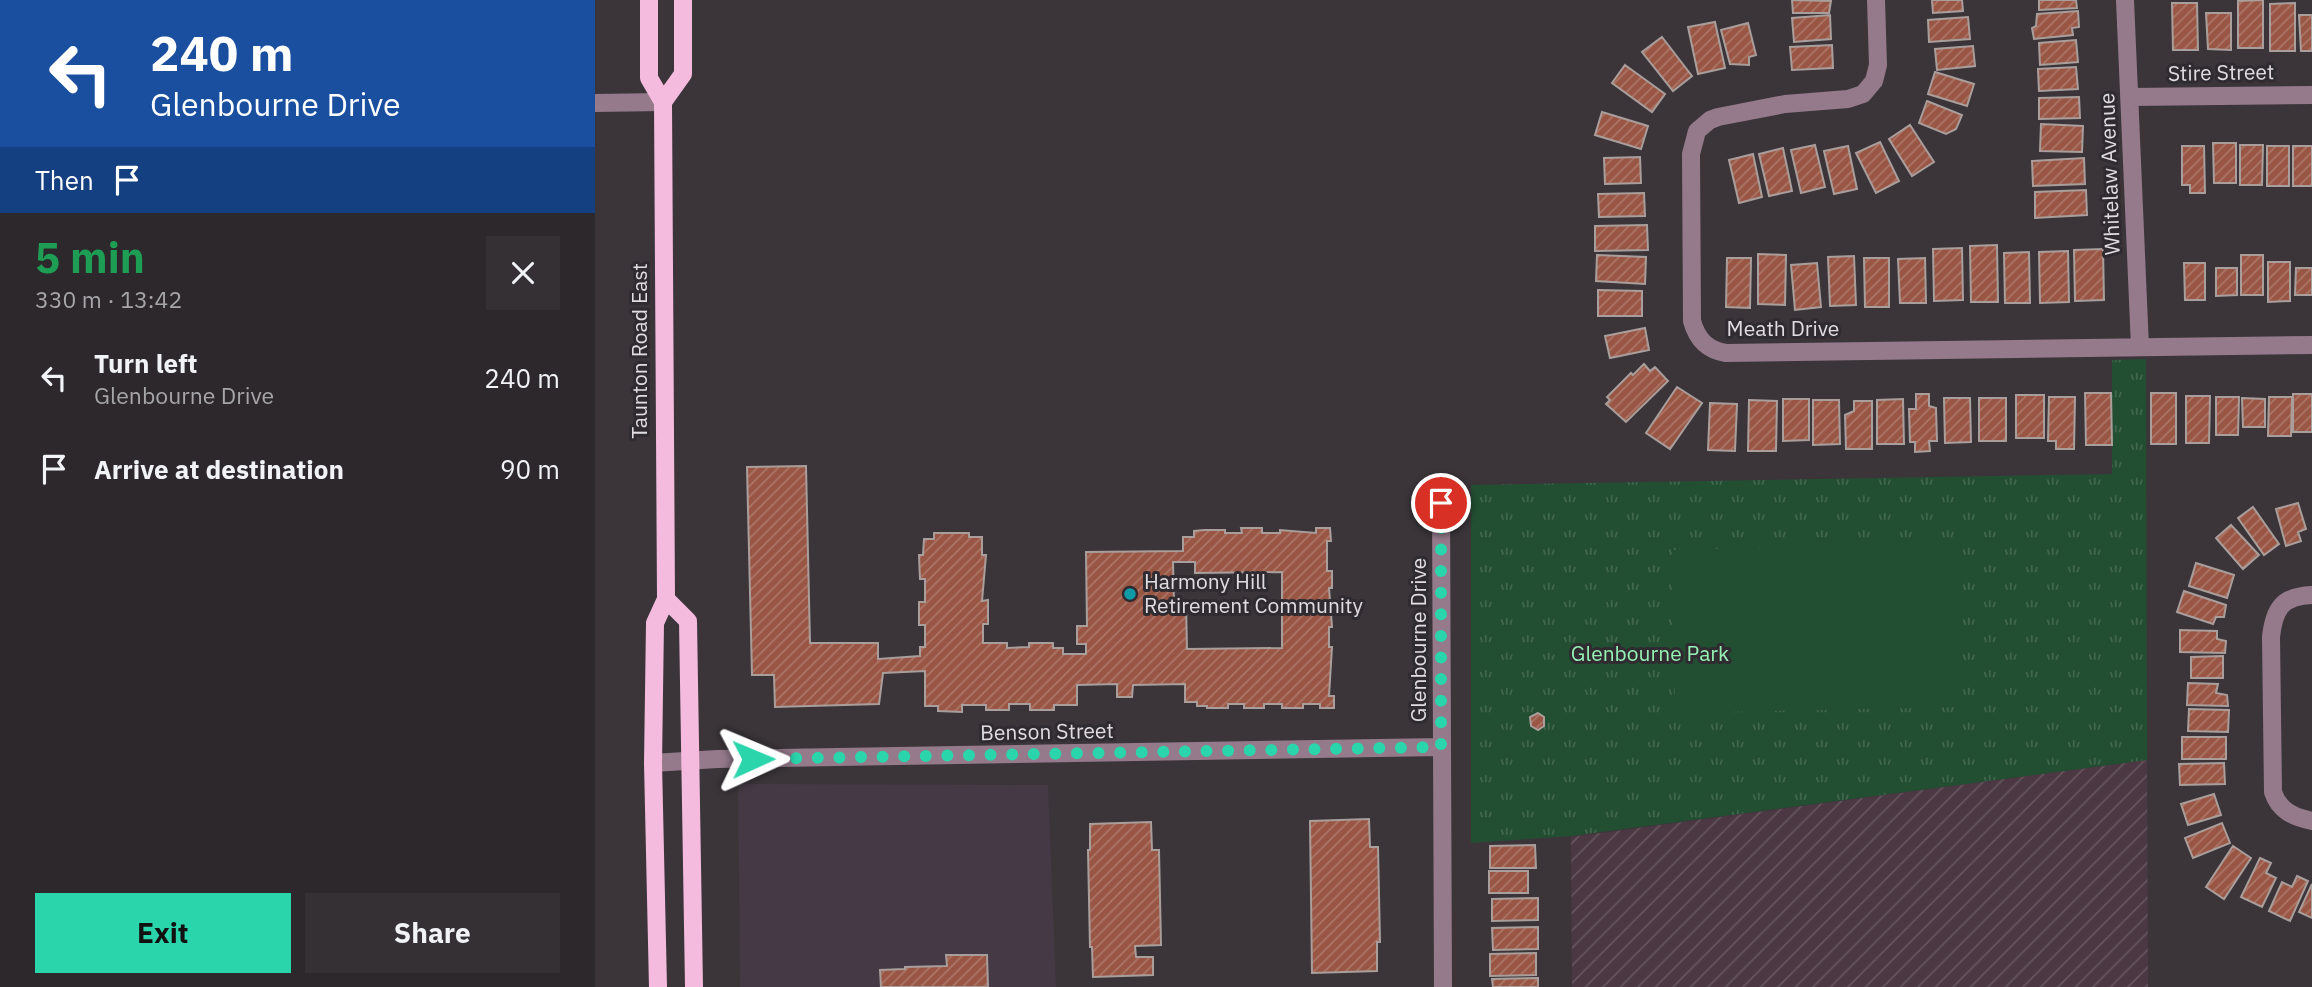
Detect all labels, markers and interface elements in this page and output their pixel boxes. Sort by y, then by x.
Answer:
text: 240 m [150,21,294,84]
icon: left [35,28,126,119]
street label: Stire Street [2167,57,2274,87]
text: Glenbourne Drive [150,83,401,125]
street label: Whitelaw Avenue [2092,92,2126,256]
icon: arrive [108,161,146,199]
text: Then [35,163,94,197]
text: 5 min [35,230,145,285]
button: close [486,236,560,310]
street label: Taunton Road East [625,263,653,439]
text: 330 m · 13:42 [35,284,182,314]
street label: Meath Drive [1727,314,1839,342]
text: Turn left [94,346,197,380]
icon: left [35,359,73,397]
text: 240 m [484,361,560,395]
text: Glenbourne Drive [94,380,274,410]
icon: arrive [35,450,73,488]
text: Arrive at destination [94,452,344,486]
text: 90 m [500,452,560,486]
pin [1411,473,1471,533]
icon: arrive [1422,484,1460,522]
street label: Glenbourne Drive [1404,558,1432,722]
place label: Harmony Hill Retirement Community [1144,567,1363,619]
marker: Harmony Hill Retirement Community [1122,586,1138,602]
park label: Glenbourne Park [1571,639,1729,667]
street label: Benson Street [980,716,1114,746]
position arrow [716,722,790,796]
button: Exit [35,893,291,973]
button: Share [305,893,560,973]

